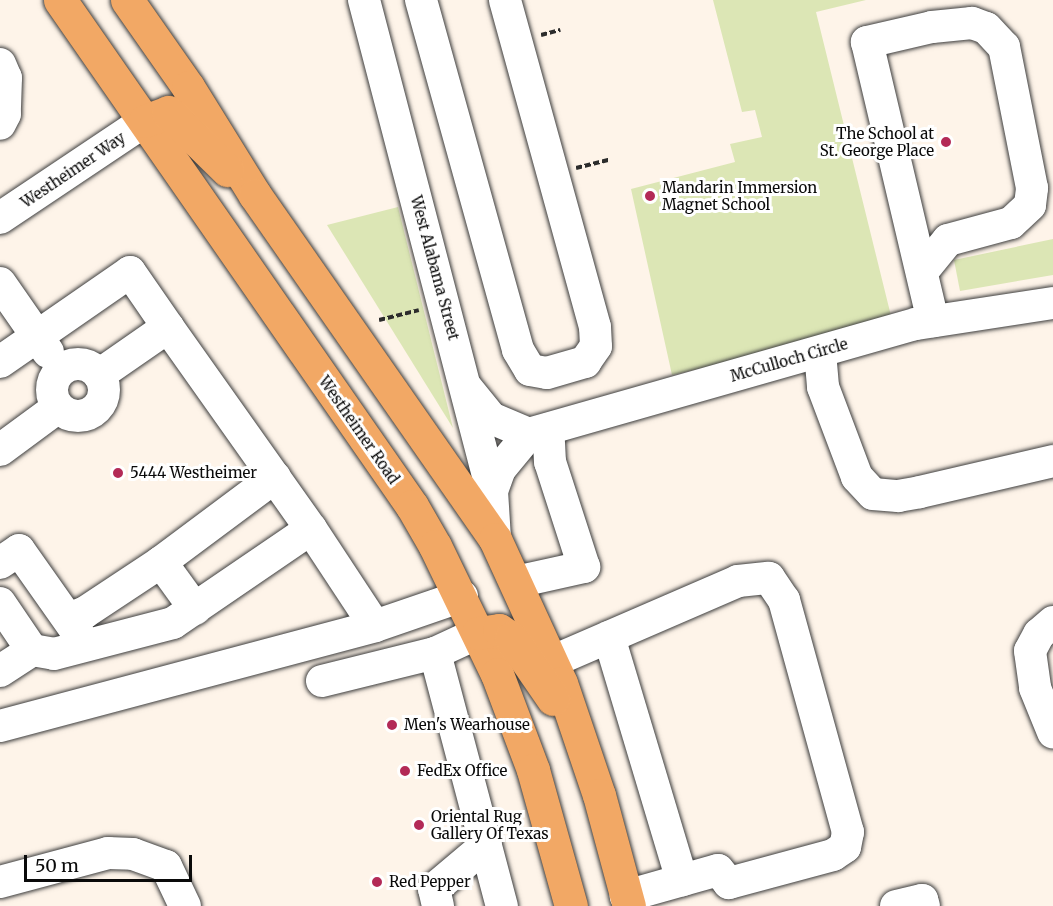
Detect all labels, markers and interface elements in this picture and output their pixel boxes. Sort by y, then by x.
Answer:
place label: The School at St. George Place [820,124,934,159]
street label: Westheimer Way [18,129,128,211]
marker: The School at St. George Place [939,135,953,149]
place label: Mandarin Immersion Magnet School [662,178,817,213]
marker: Mandarin Immersion Magnet School [643,189,657,203]
street label: West Alabama Street [407,194,463,342]
street label: McCulloch Circle [728,335,850,385]
street label: Westheimer Road [315,373,403,487]
place label: 5444 Westheimer [130,464,257,482]
marker: 5444 Westheimer [111,466,125,480]
place label: Men's Wearhouse [404,716,530,734]
marker: Men's Wearhouse [385,718,399,732]
place label: FedEx Office [417,762,507,780]
marker: FedEx Office [398,764,412,778]
place label: Oriental Rug Gallery Of Texas [431,807,549,842]
marker: Oriental Rug Gallery Of Texas [412,818,426,832]
scale bar [27,843,195,881]
text: 50 m [35,854,79,877]
place label: Red Pepper [389,873,471,891]
marker: Red Pepper [370,875,384,889]

